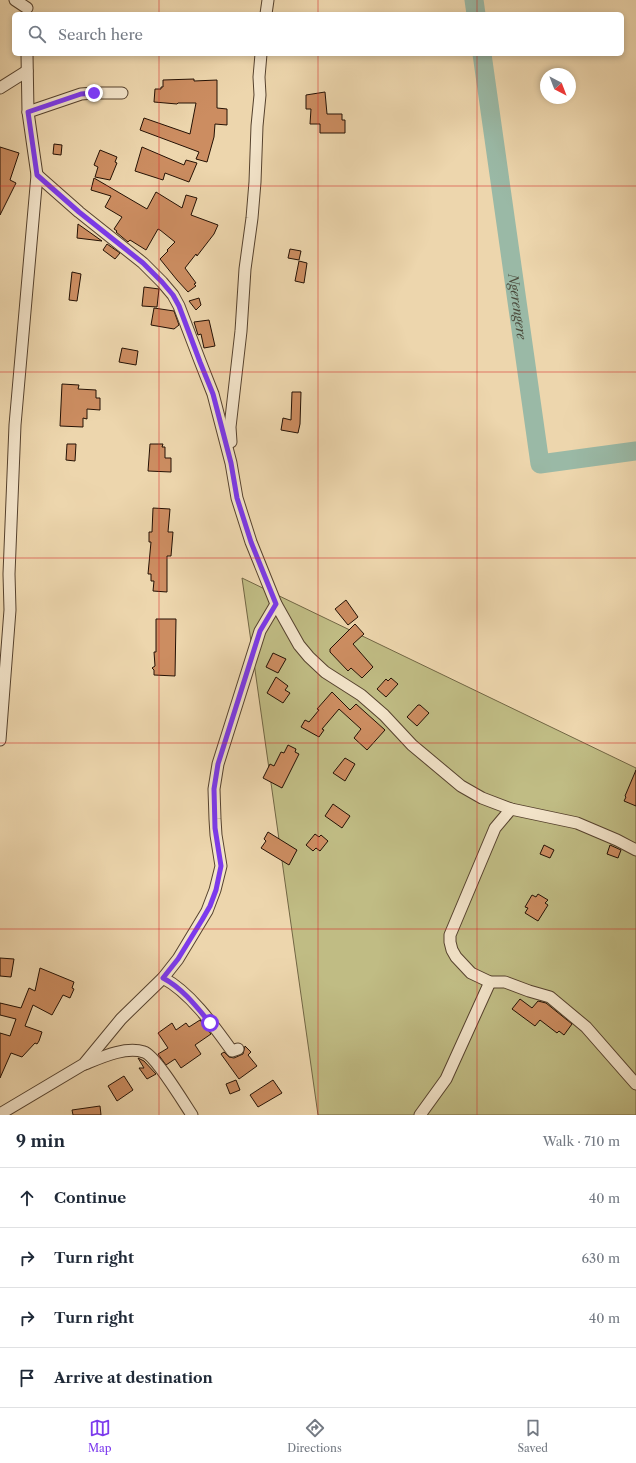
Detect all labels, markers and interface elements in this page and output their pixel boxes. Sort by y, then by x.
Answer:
search box [12,12,624,56]
icon: search [26,23,48,45]
text: Search here [58,25,143,44]
north arrow [540,68,576,104]
route end [85,84,103,102]
water label: Ngerengere [505,272,530,341]
route start [201,1014,219,1032]
text: 9 min [16,1131,65,1151]
text: Walk · 710 m [543,1133,620,1149]
icon: ahead [16,1187,38,1209]
text: Continue [54,1188,126,1207]
text: 40 m [589,1190,620,1206]
icon: right [16,1247,38,1269]
text: Turn right [54,1248,134,1267]
text: 630 m [581,1250,620,1266]
icon: right [16,1307,38,1329]
text: Turn right [54,1308,134,1327]
text: 40 m [589,1310,620,1326]
icon: arrive [16,1367,38,1389]
text: Arrive at destination [54,1368,213,1387]
tab: Map [88,1417,112,1455]
tab: Directions [287,1417,342,1455]
tab: Saved [518,1417,548,1455]

